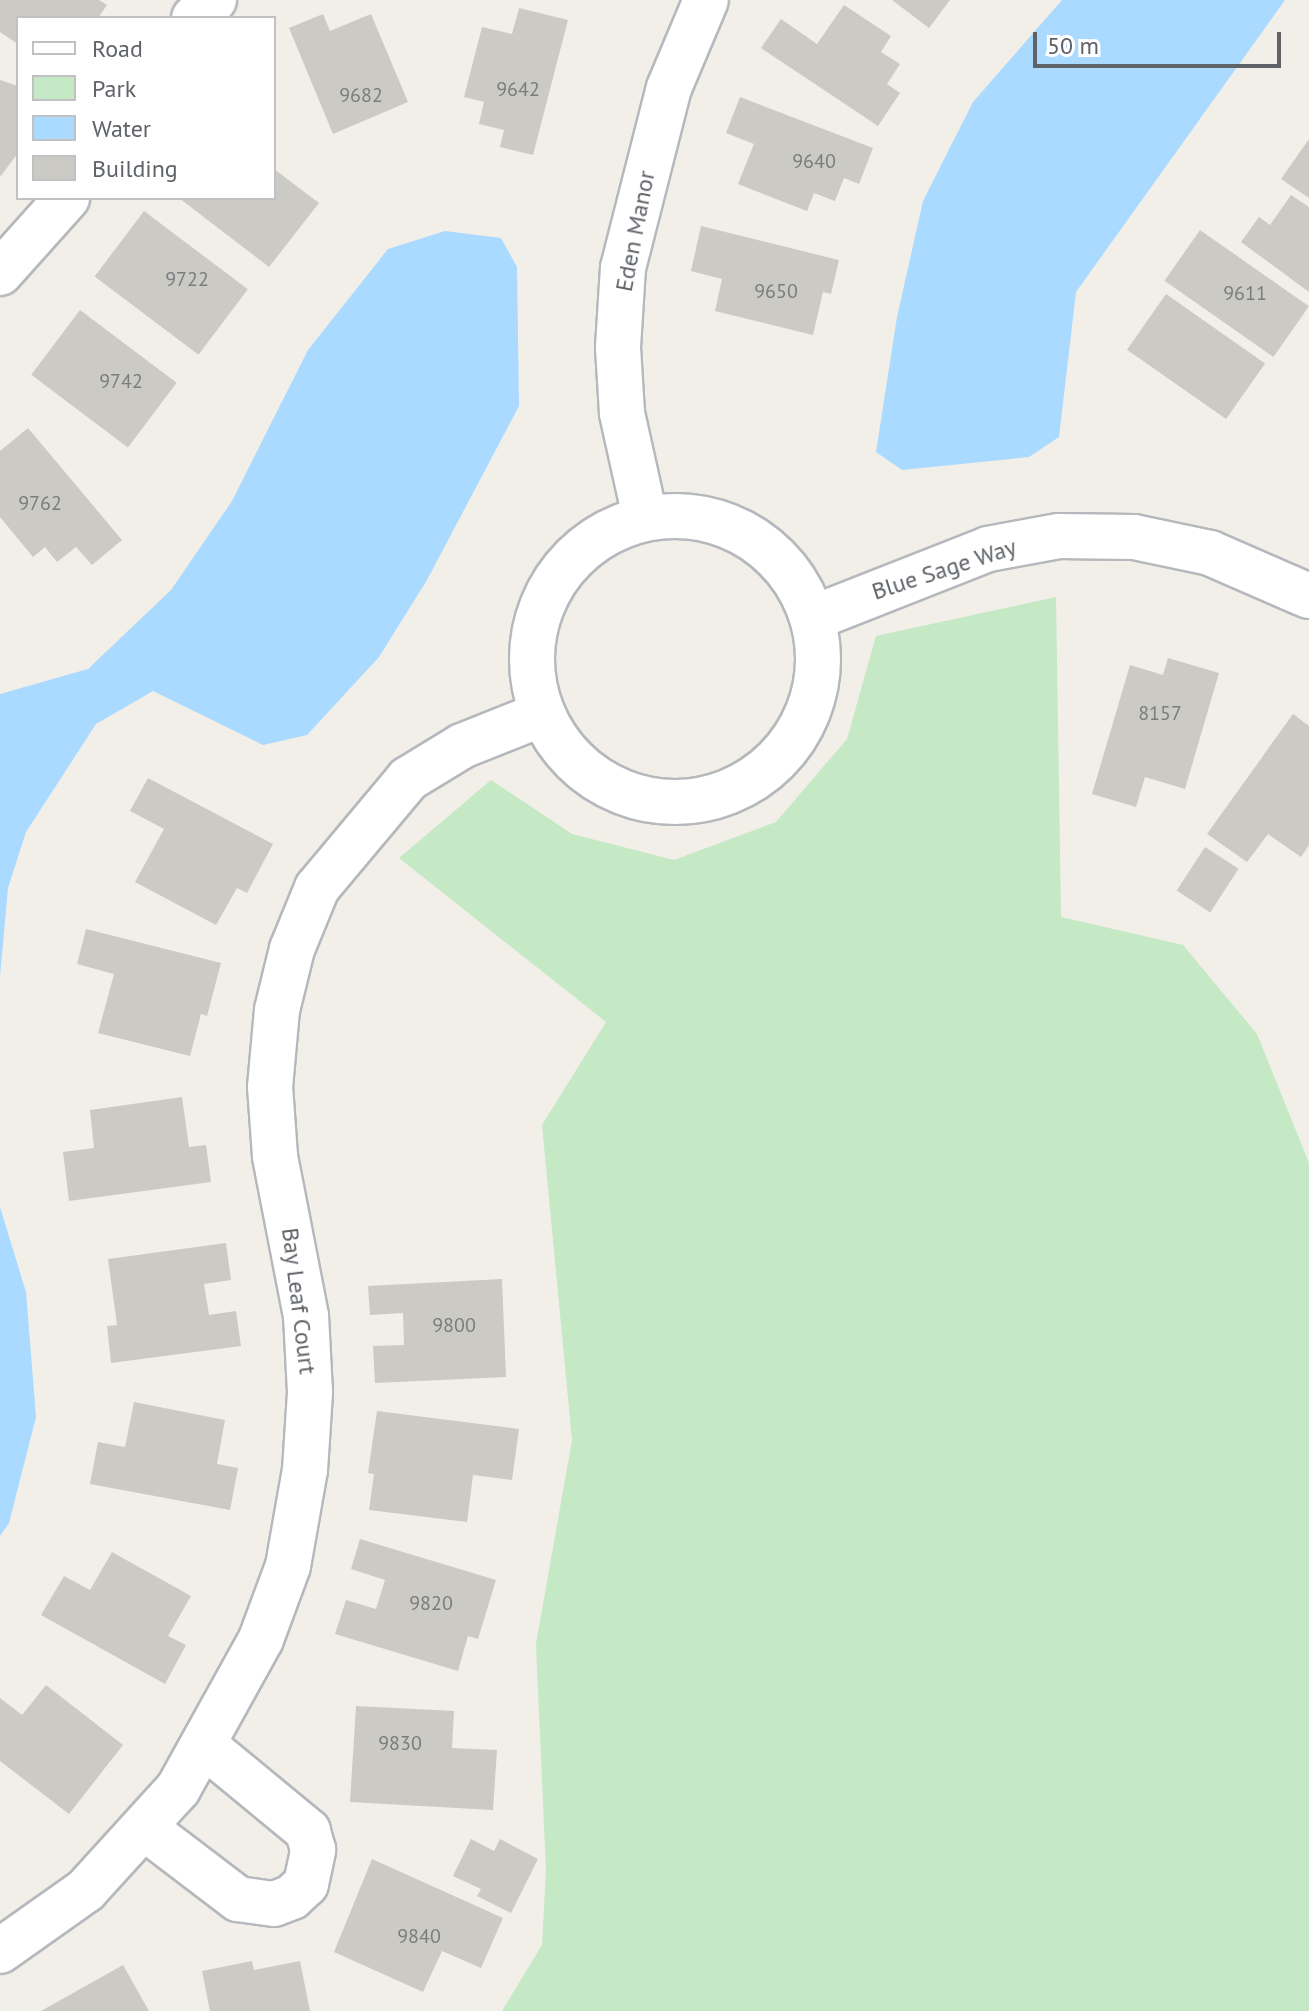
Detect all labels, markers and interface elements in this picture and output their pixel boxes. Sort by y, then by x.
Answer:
legend [16,16,276,200]
scale bar [1037,16,1285,66]
text: 50 m [1047,30,1099,61]
text: Road [92,33,143,64]
text: Park [92,73,136,104]
house number: 9642 [496,77,540,101]
house number: 9682 [339,83,383,107]
text: Water [92,113,151,144]
house number: 9640 [792,149,836,173]
text: Building [92,153,178,184]
street label: Eden Manor [609,168,661,294]
house number: 9722 [165,267,209,291]
house number: 9650 [754,279,798,303]
house number: 9611 [1223,281,1267,305]
house number: 9742 [99,369,143,393]
house number: 9762 [18,491,62,515]
street label: Blue Sage Way [868,532,1020,606]
house number: 8157 [1138,701,1182,725]
street label: Bay Leaf Court [276,1226,322,1376]
house number: 9800 [432,1313,476,1337]
house number: 9820 [409,1591,453,1615]
house number: 9830 [378,1731,422,1755]
house number: 9840 [397,1924,441,1948]

